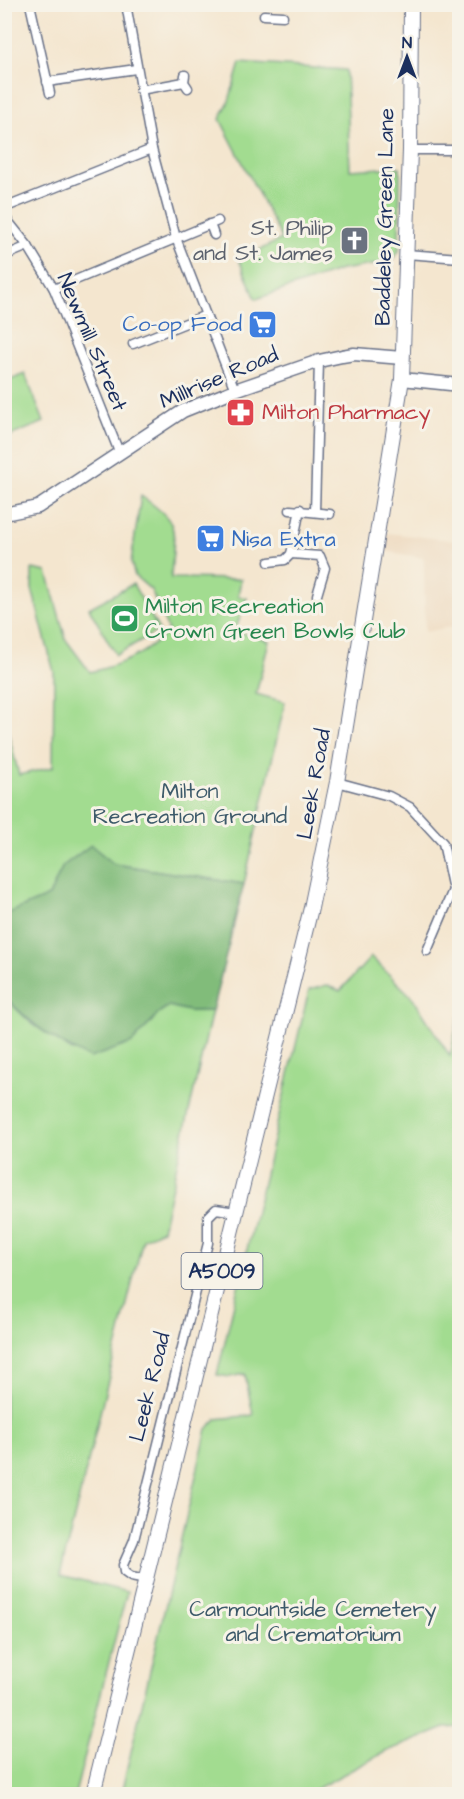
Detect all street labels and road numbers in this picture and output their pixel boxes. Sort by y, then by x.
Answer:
street label: Baddeley Green Lane [368,108,403,326]
street label: Newmill Street [49,268,135,416]
street label: Millrise Road [155,339,283,417]
street label: Leek Road [289,726,339,842]
road number: A5009 [182,1253,262,1289]
street label: Leek Road [121,1329,179,1445]

